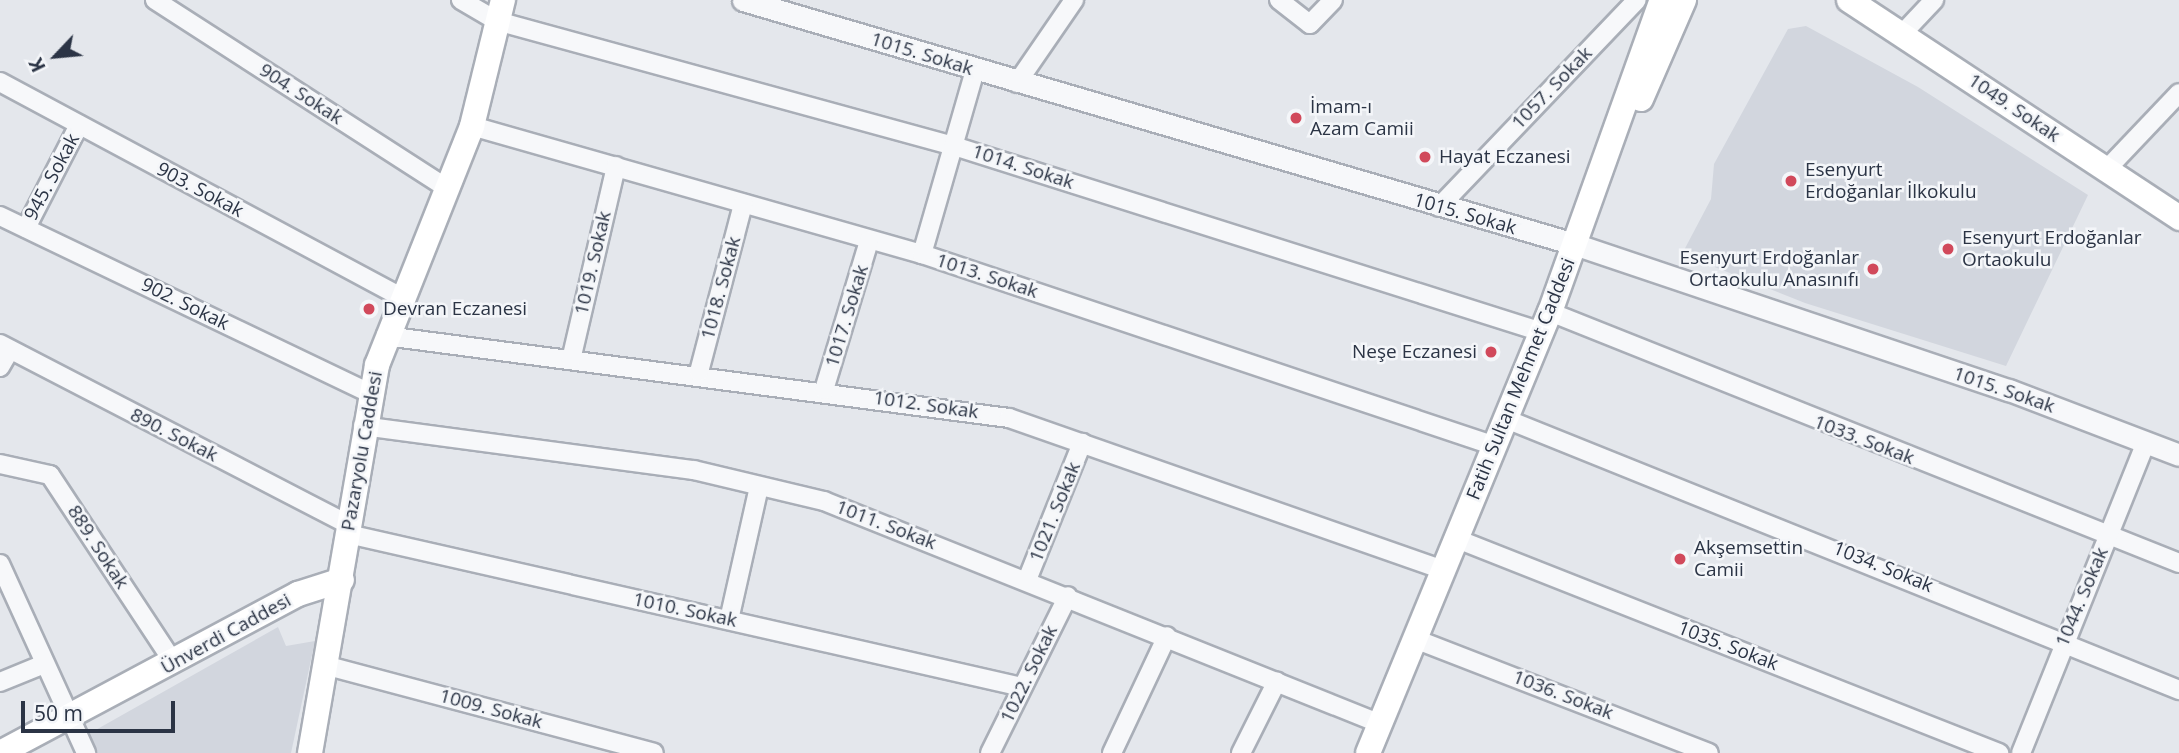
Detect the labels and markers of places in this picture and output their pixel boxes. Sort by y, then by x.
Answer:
place label: İmam-ı Azam Camii [1310,96,1414,140]
marker: İmam-ı Azam Camii [1288,110,1304,126]
place label: Hayat Eczanesi [1439,146,1571,168]
marker: Hayat Eczanesi [1417,149,1433,165]
place label: Esenyurt Erdoğanlar İlkokulu [1805,159,1977,203]
marker: Esenyurt Erdoğanlar İlkokulu [1783,173,1799,189]
place label: Esenyurt Erdoğanlar Ortaokulu [1962,227,2142,271]
marker: Esenyurt Erdoğanlar Ortaokulu [1940,241,1956,257]
place label: Esenyurt Erdoğanlar Ortaokulu Anasınıfı [1679,247,1859,291]
marker: Esenyurt Erdoğanlar Ortaokulu Anasınıfı [1865,261,1881,277]
place label: Devran Eczanesi [383,298,527,320]
marker: Devran Eczanesi [361,301,377,317]
place label: Neşe Eczanesi [1352,341,1477,363]
marker: Neşe Eczanesi [1483,344,1499,360]
place label: Akşemsettin Camii [1694,537,1803,581]
marker: Akşemsettin Camii [1672,551,1688,567]

